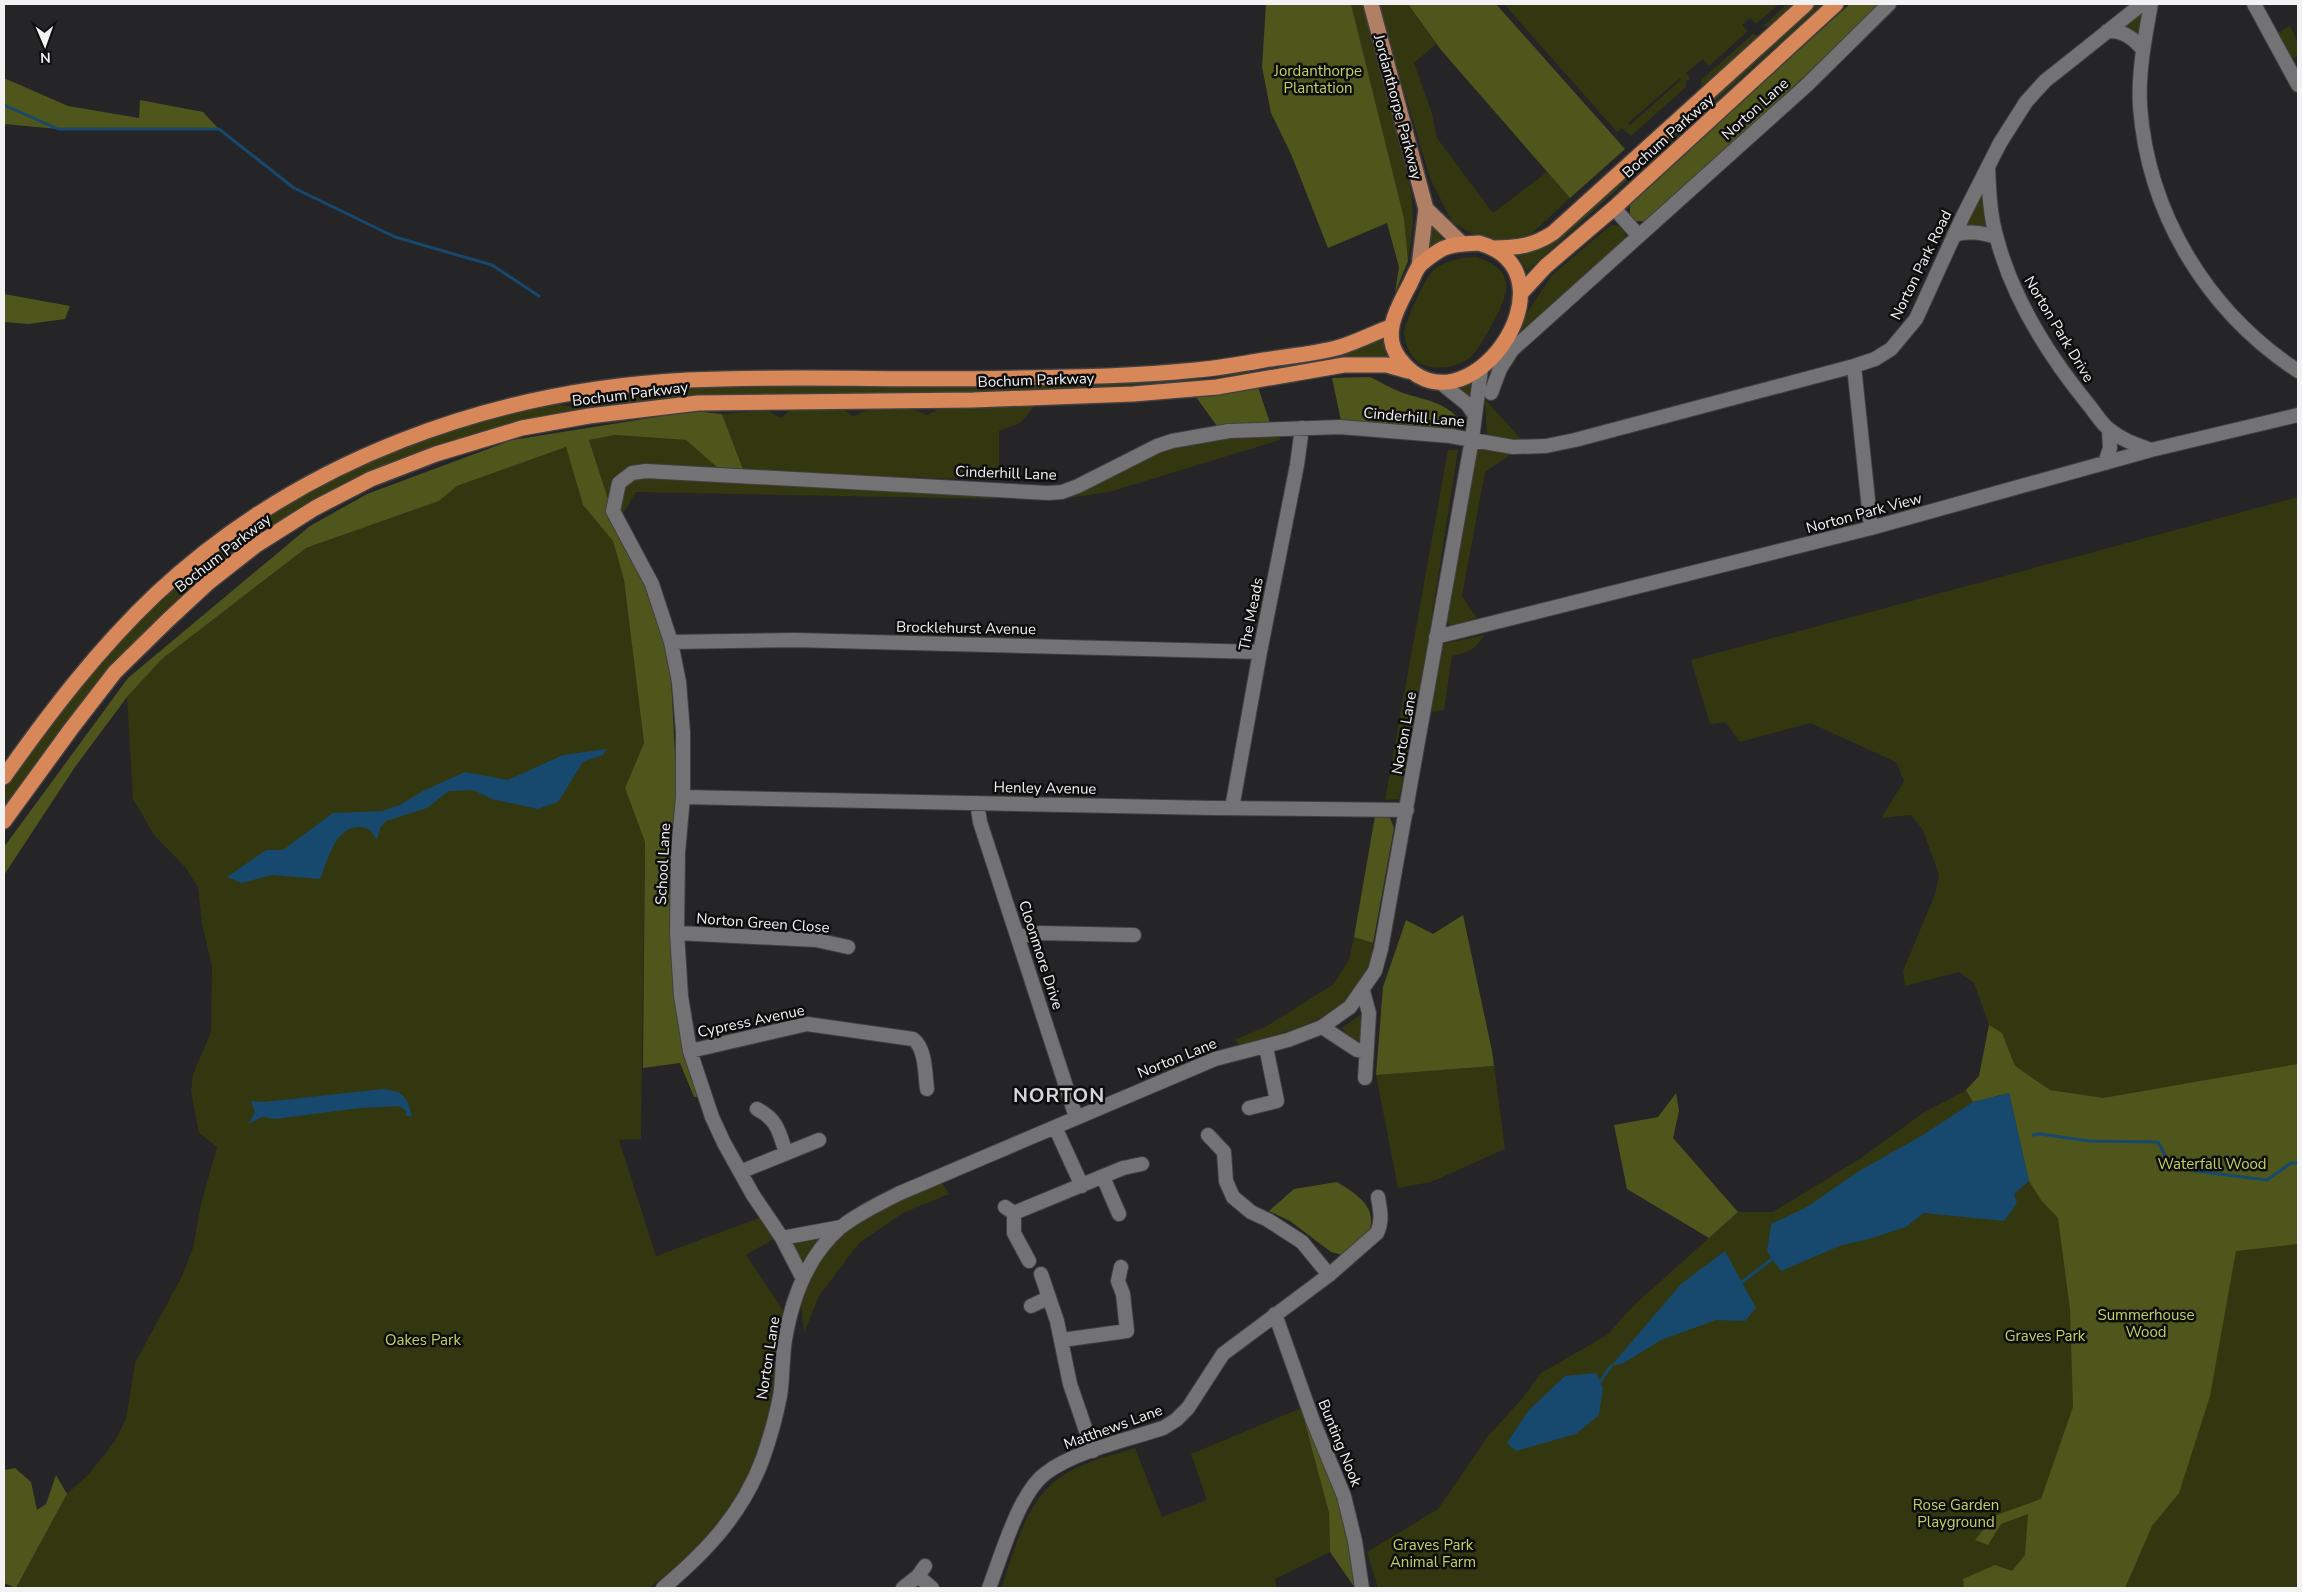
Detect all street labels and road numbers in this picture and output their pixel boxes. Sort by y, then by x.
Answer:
street label: Jordanthorpe Parkway [1369,31,1427,182]
street label: Norton Lane [1717,74,1793,144]
street label: Bochum Parkway [1618,89,1718,183]
street label: Norton Park Road [1886,207,1956,323]
street label: Norton Park Drive [2019,272,2099,386]
street label: Bochum Parkway [977,368,1095,392]
street label: Bochum Parkway [571,377,689,411]
street label: Cinderhill Lane [1363,403,1465,431]
street label: Cinderhill Lane [955,461,1057,485]
street label: Norton Park View [1804,488,1925,538]
street label: Bochum Parkway [171,509,275,597]
street label: The Meads [1234,576,1268,652]
street label: Brocklehurst Avenue [896,617,1036,639]
street label: Norton Lane [1387,690,1421,776]
street label: Henley Avenue [993,777,1097,799]
street label: School Lane [651,822,675,906]
street label: Cloonmore Drive [1014,898,1068,1012]
street label: Norton Green Close [696,908,830,938]
street label: Cypress Avenue [696,1000,806,1042]
street label: Norton Lane [1134,1033,1220,1083]
street label: Norton Lane [752,1315,784,1401]
street label: Bunting Nook [1313,1396,1367,1490]
street label: Matthews Lane [1061,1400,1165,1454]

